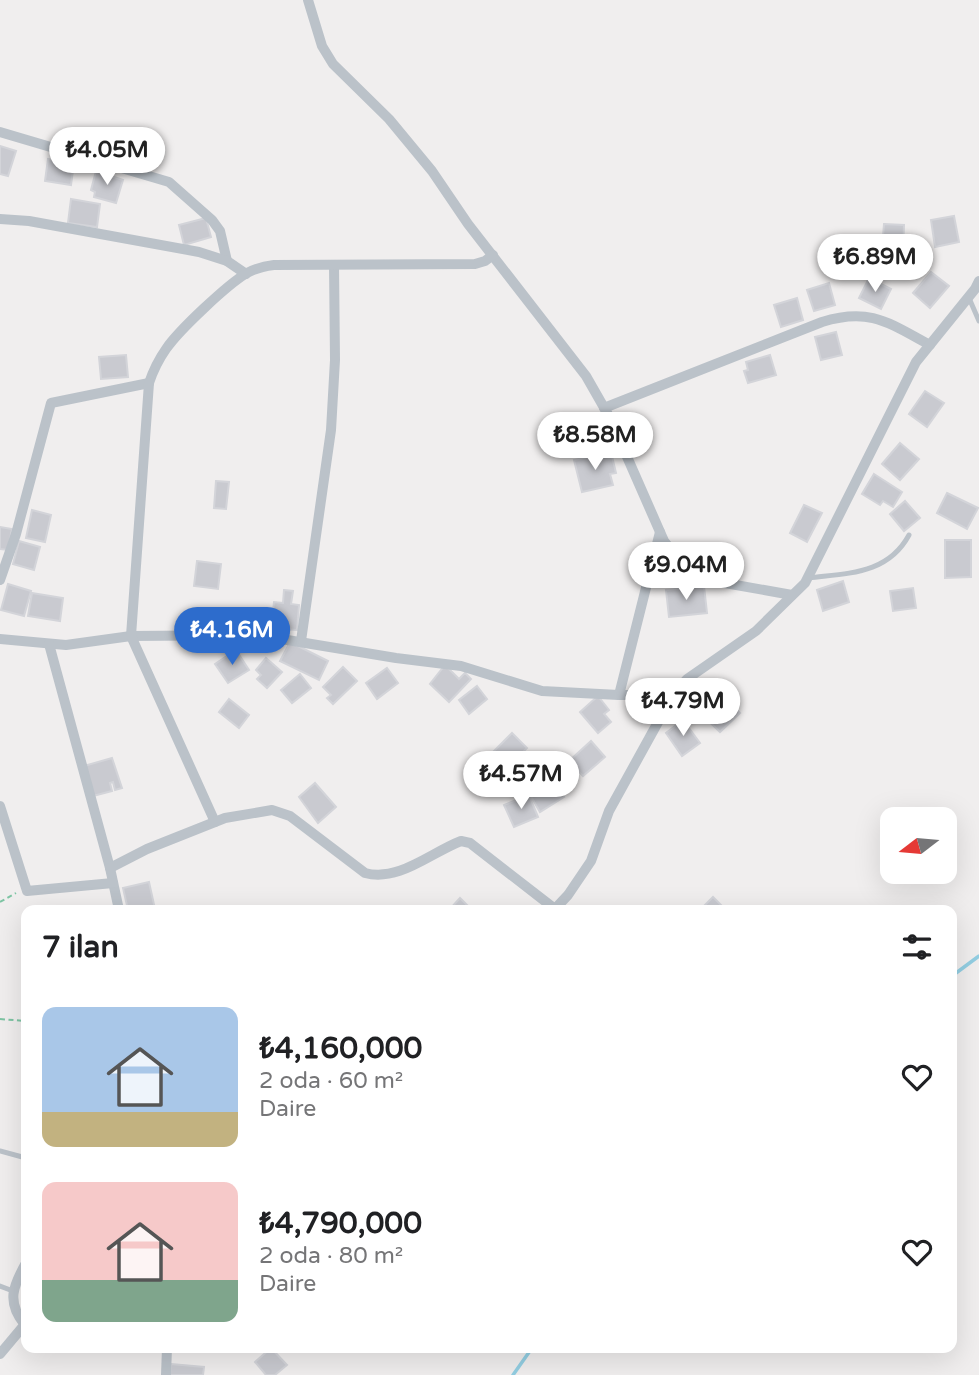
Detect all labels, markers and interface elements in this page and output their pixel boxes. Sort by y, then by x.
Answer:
pin: ₺4.05M [50,128,164,187]
text: ₺4.05M [65,136,149,164]
pin: ₺6.89M [818,234,932,294]
text: ₺6.89M [833,243,917,271]
pin: ₺8.58M [538,412,652,472]
text: ₺8.58M [553,421,637,449]
pin: ₺9.04M [629,542,743,602]
text: ₺9.04M [644,551,728,579]
pin: ₺4.16M [175,608,289,667]
text: ₺4.16M [190,616,274,644]
pin: ₺4.79M [626,678,740,738]
text: ₺4.79M [641,687,725,715]
pin: ₺4.57M [464,752,578,811]
text: ₺4.57M [479,760,563,788]
north arrow [880,807,957,884]
map controls [880,807,957,884]
icon: filters [898,928,936,966]
text: 7 ilan [42,929,119,966]
text: ₺4,160,000 [259,1030,422,1067]
icon: home [98,1035,182,1119]
icon: heart [898,1058,936,1096]
text: 2 oda · 60 m² [259,1067,403,1095]
text: Daire [259,1095,316,1123]
text: ₺4,790,000 [259,1205,422,1242]
icon: home [98,1210,182,1294]
icon: heart [898,1233,936,1271]
text: 2 oda · 80 m² [259,1242,403,1270]
text: Daire [259,1270,316,1298]

